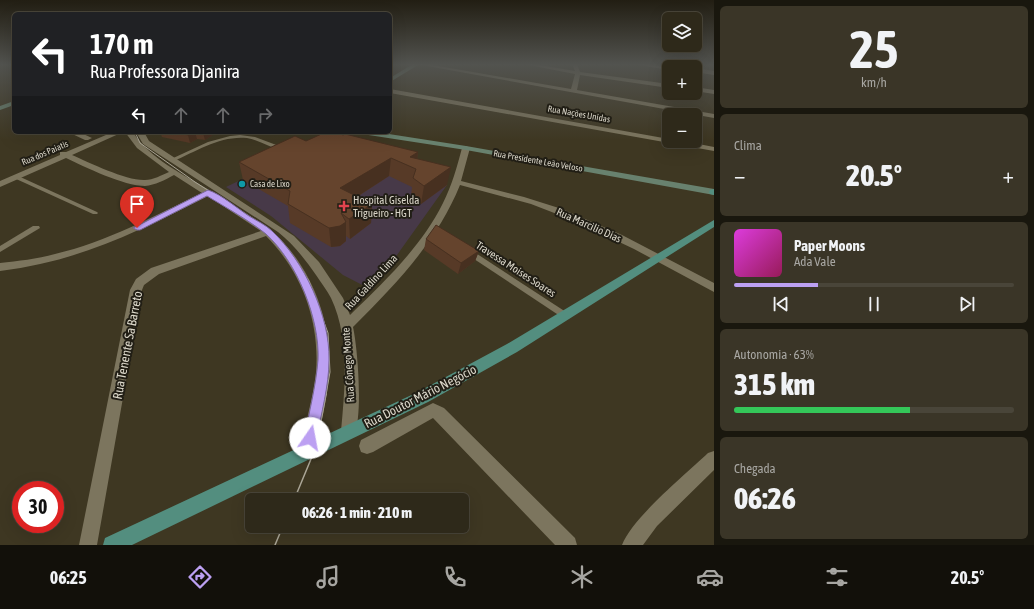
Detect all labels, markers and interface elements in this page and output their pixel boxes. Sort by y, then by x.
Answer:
map controls [662,12,702,148]
button: layers [662,12,702,52]
text: 25 [850,19,898,79]
icon: left [24,28,76,80]
text: 170 m [90,28,153,60]
button: + [662,60,702,100]
text: Rua Professora Djanira [90,61,240,82]
text: km/h [861,75,887,90]
icon: left [128,104,150,126]
icon: ahead [170,104,192,126]
icon: ahead [212,104,234,126]
icon: right [254,104,276,126]
street label: Rua Nações Unidas [547,104,611,124]
button: − [662,108,702,148]
text: Clima [734,138,762,153]
street label: Rua dos Paiatis [20,139,70,167]
street label: Rua Presidente Leão Veloso [493,148,583,174]
text: 20.5° [846,158,902,192]
text: − [734,162,745,188]
text: + [1003,162,1014,188]
marker: Casa de Lixo [237,179,247,189]
place label: Casa de Lixo [250,179,290,189]
pin [120,187,154,228]
icon: arrive [126,193,148,215]
place label: Hospital Giselda Trigueiro - HGT [353,194,419,219]
marker: Hospital Giselda Trigueiro - HGT [338,200,350,212]
street label: Rua Marcilio Dias [555,205,623,245]
text: Paper Moons [794,237,865,254]
street label: Travessa Moises Soares [474,239,558,299]
street label: Rua Galdino Lima [342,252,400,312]
text: Ada Vale [794,254,836,269]
street label: Rua Tenente Sa Barreto [110,290,145,401]
icon: previous [770,293,792,315]
icon: pause [863,293,885,315]
icon: next [956,293,978,315]
street label: Rua Cônego Monte [339,327,357,403]
text: Autonomia · 63% [734,347,814,362]
street label: Rua Doutor Mário Negócio [362,362,479,431]
text: 315 km [734,367,815,401]
position arrow [289,417,331,459]
text: Chegada [734,461,776,476]
speed limit sign: 30 [12,481,64,533]
text: 06:26 [734,481,796,515]
text: 06:26 · 1 min · 210 m [302,504,412,521]
icon: directions [186,563,214,591]
icon: music [314,563,342,591]
icon: phone [441,563,469,591]
icon: climate [568,563,596,591]
icon: car [696,563,724,591]
icon: filters [823,563,851,591]
text: 06:25 [50,567,87,588]
text: 20.5° [951,567,984,588]

